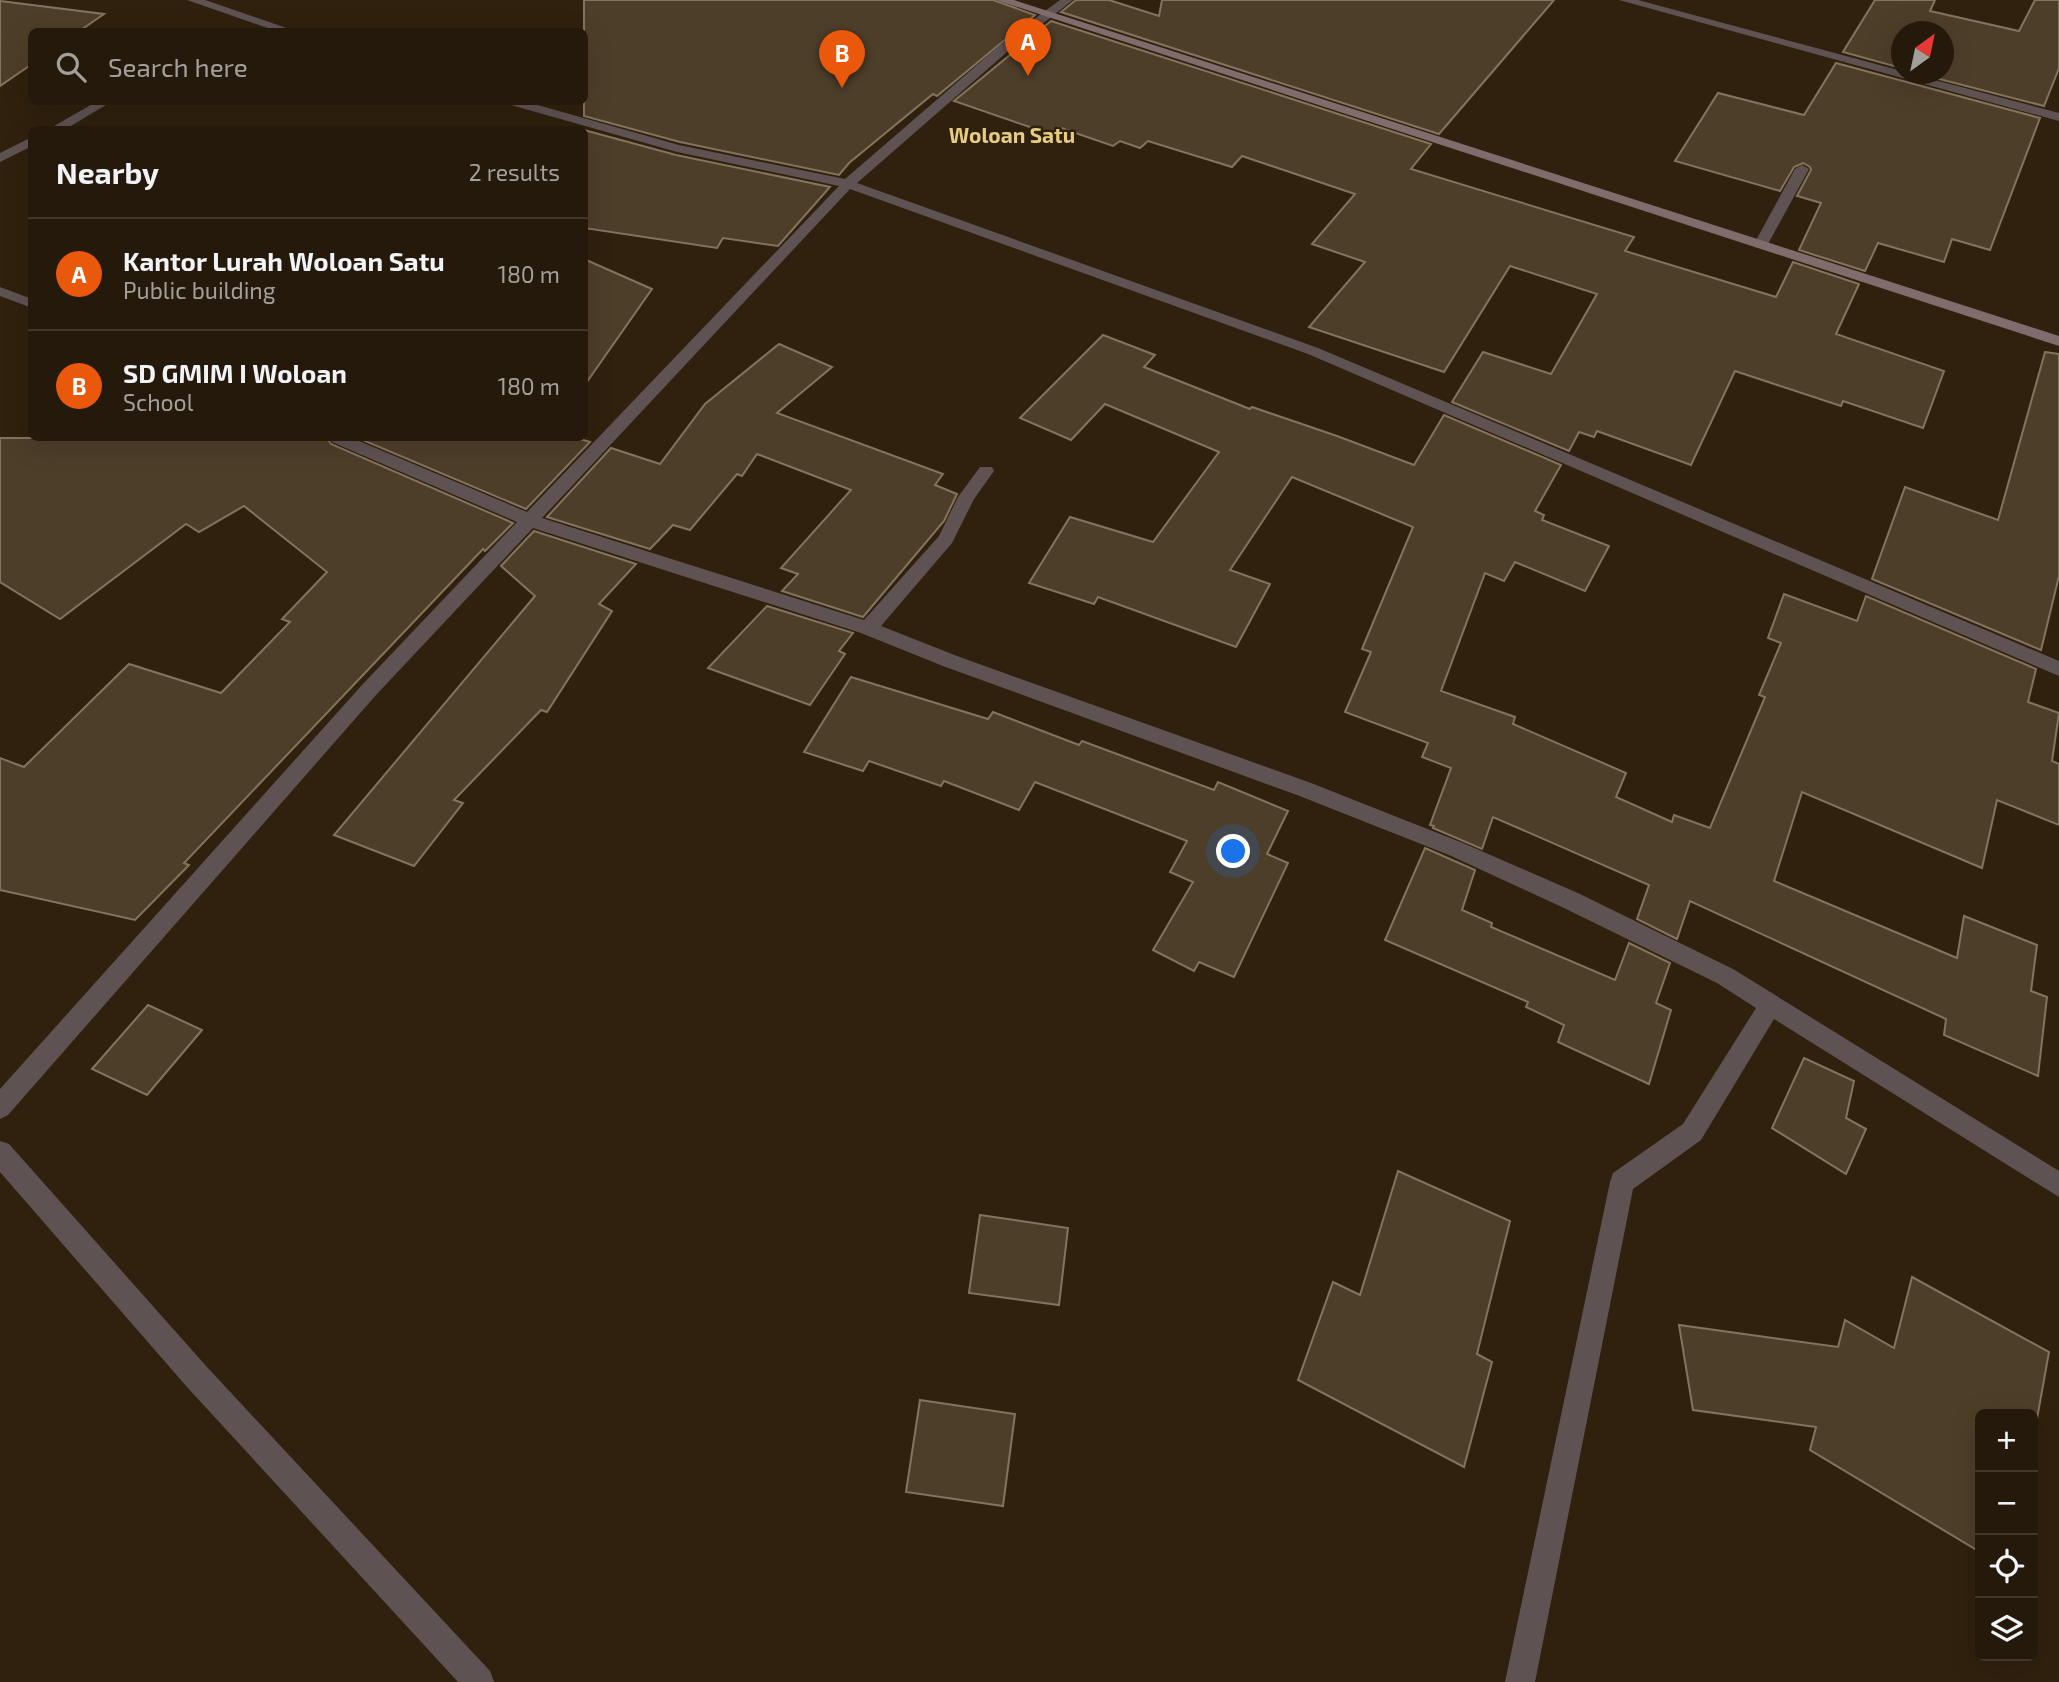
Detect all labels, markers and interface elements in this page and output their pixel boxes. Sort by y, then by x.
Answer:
pin: A [1005,18,1051,76]
north arrow [1891,21,1954,84]
search box [28,28,588,105]
pin: B [819,30,865,88]
icon: search [52,48,90,86]
text: Search here [108,51,248,82]
district label: Woloan Satu [949,122,1075,147]
text: Nearby [56,154,159,190]
text: 2 results [469,158,560,186]
text: Kantor Lurah Woloan Satu [123,245,445,276]
text: A [71,260,87,288]
text: 180 m [498,260,560,288]
text: Public building [123,276,276,304]
text: SD GMIM I Woloan [123,357,347,388]
text: B [72,372,86,400]
text: 180 m [498,372,560,400]
text: School [123,388,193,416]
your location [1216,834,1250,868]
map controls [1975,1409,2038,1661]
button: + [1975,1409,2038,1472]
button: − [1975,1472,2038,1535]
button: locate [1975,1535,2038,1598]
button: layers [1975,1598,2038,1661]

